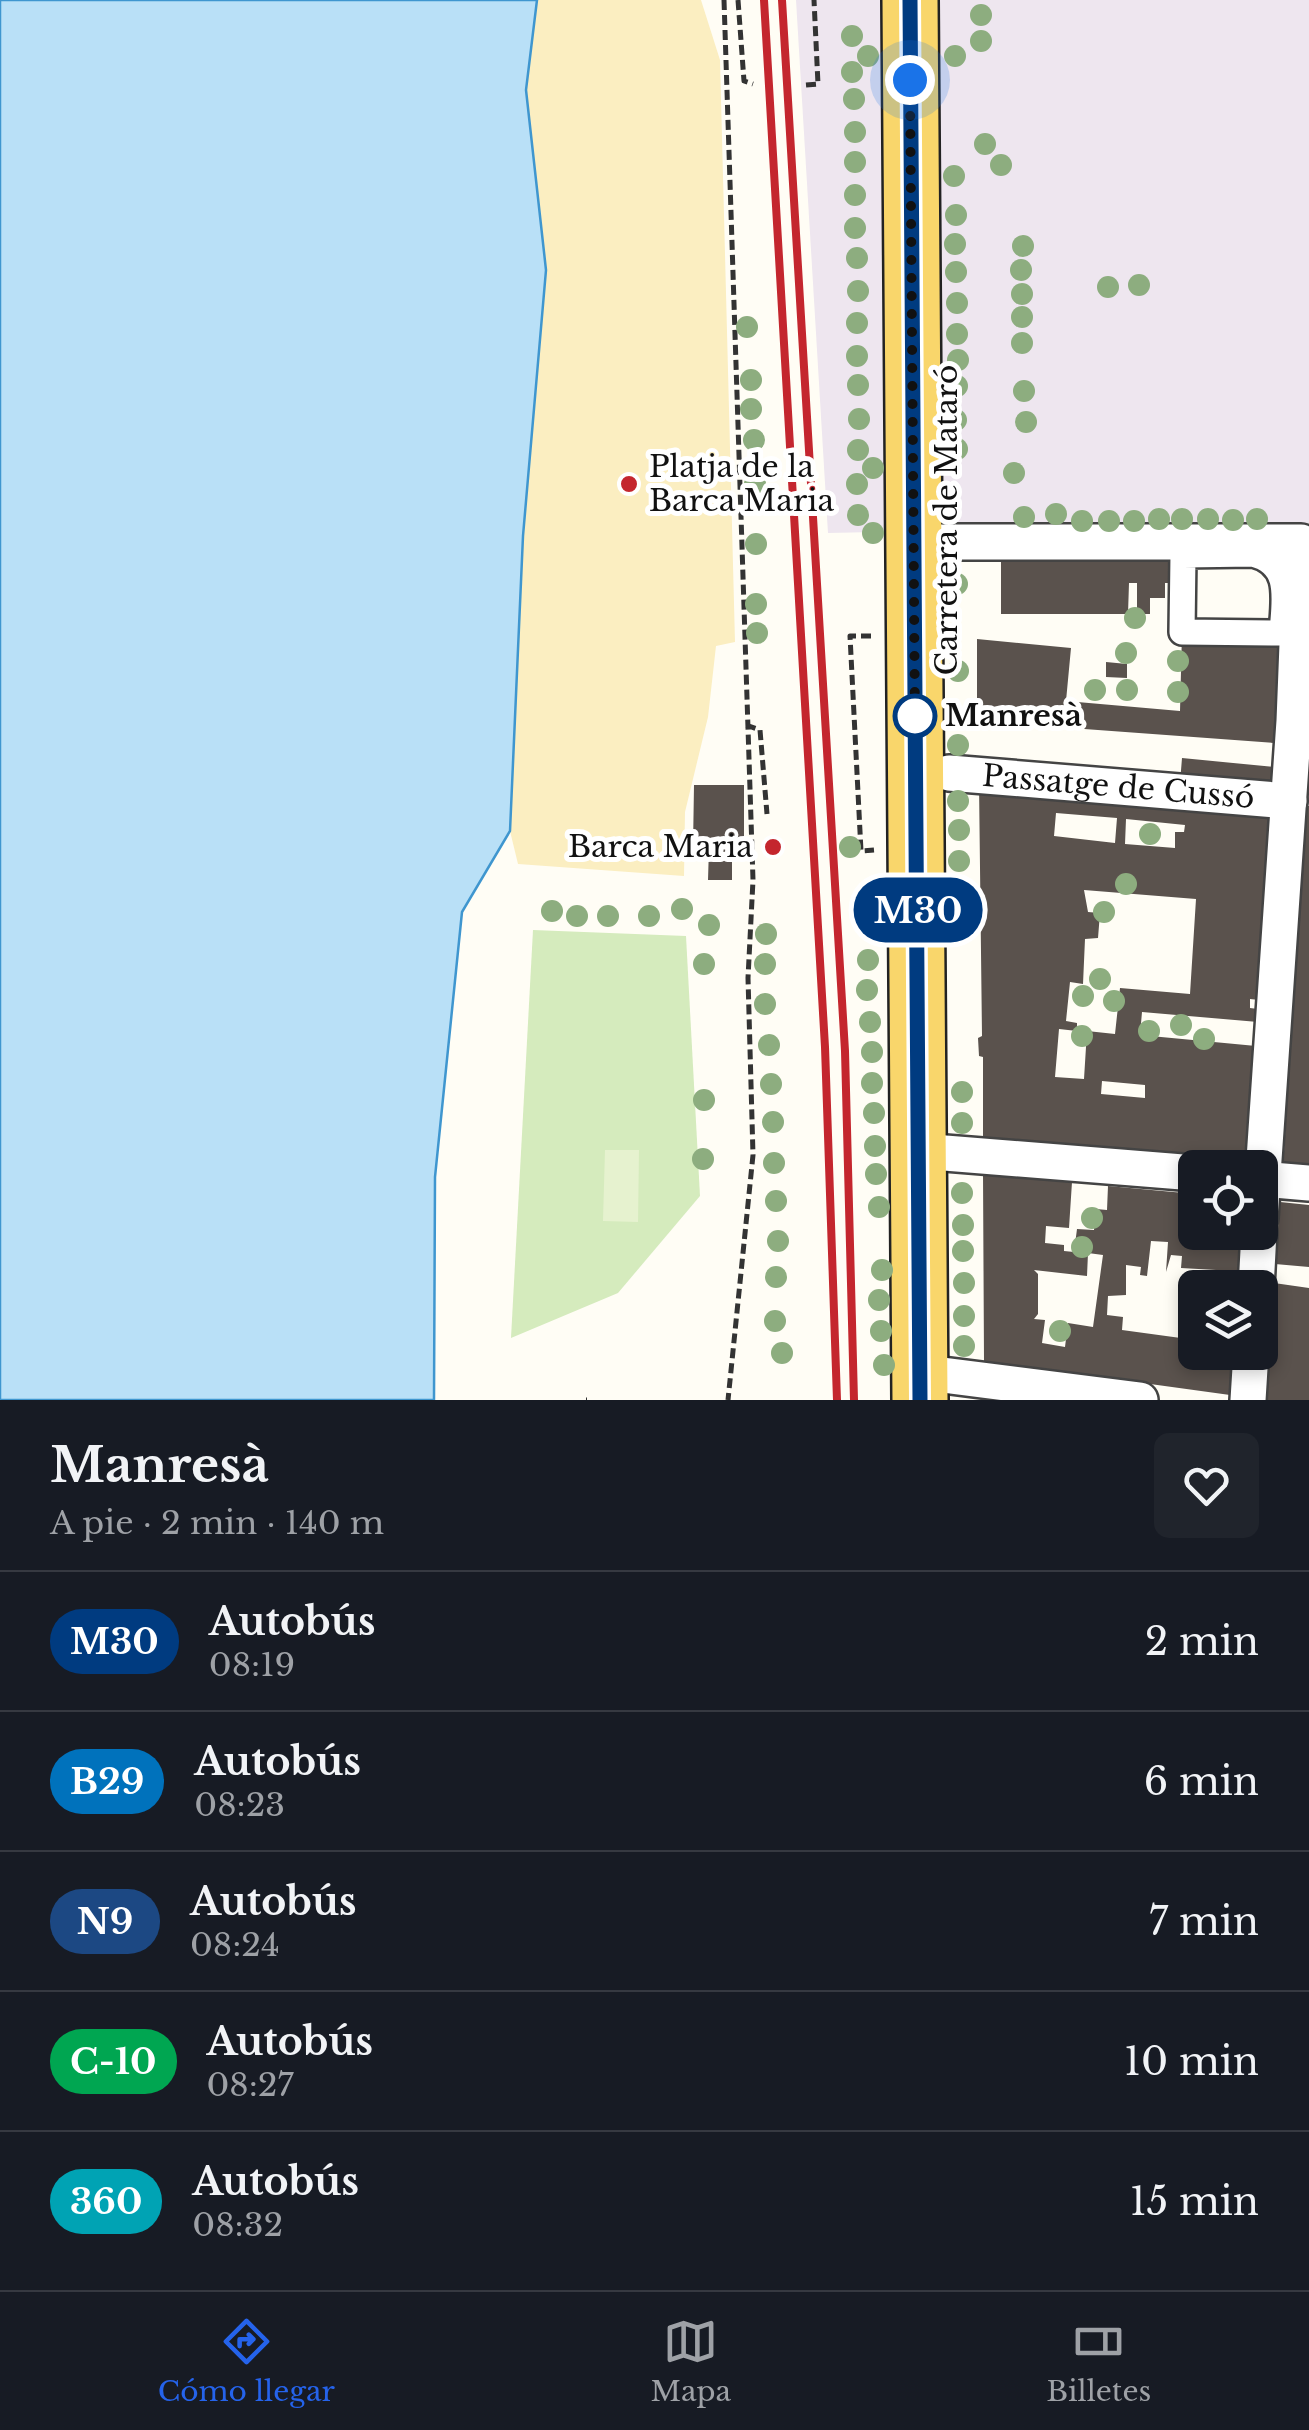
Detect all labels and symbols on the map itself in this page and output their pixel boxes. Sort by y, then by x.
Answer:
your location [885,55,935,105]
street label: Carretera de Mataró [928,365,965,675]
place label: Platja de la Barca Maria [649,448,834,519]
marker: Platja de la Barca Maria [618,473,640,495]
marker: Manresà [894,695,936,737]
place label: Manresà [945,697,1082,734]
street label: Passatge de Cussó [981,757,1256,816]
place label: Barca Maria [568,828,753,865]
marker: Barca Maria [762,836,784,858]
line badge: M30 [860,878,976,942]

